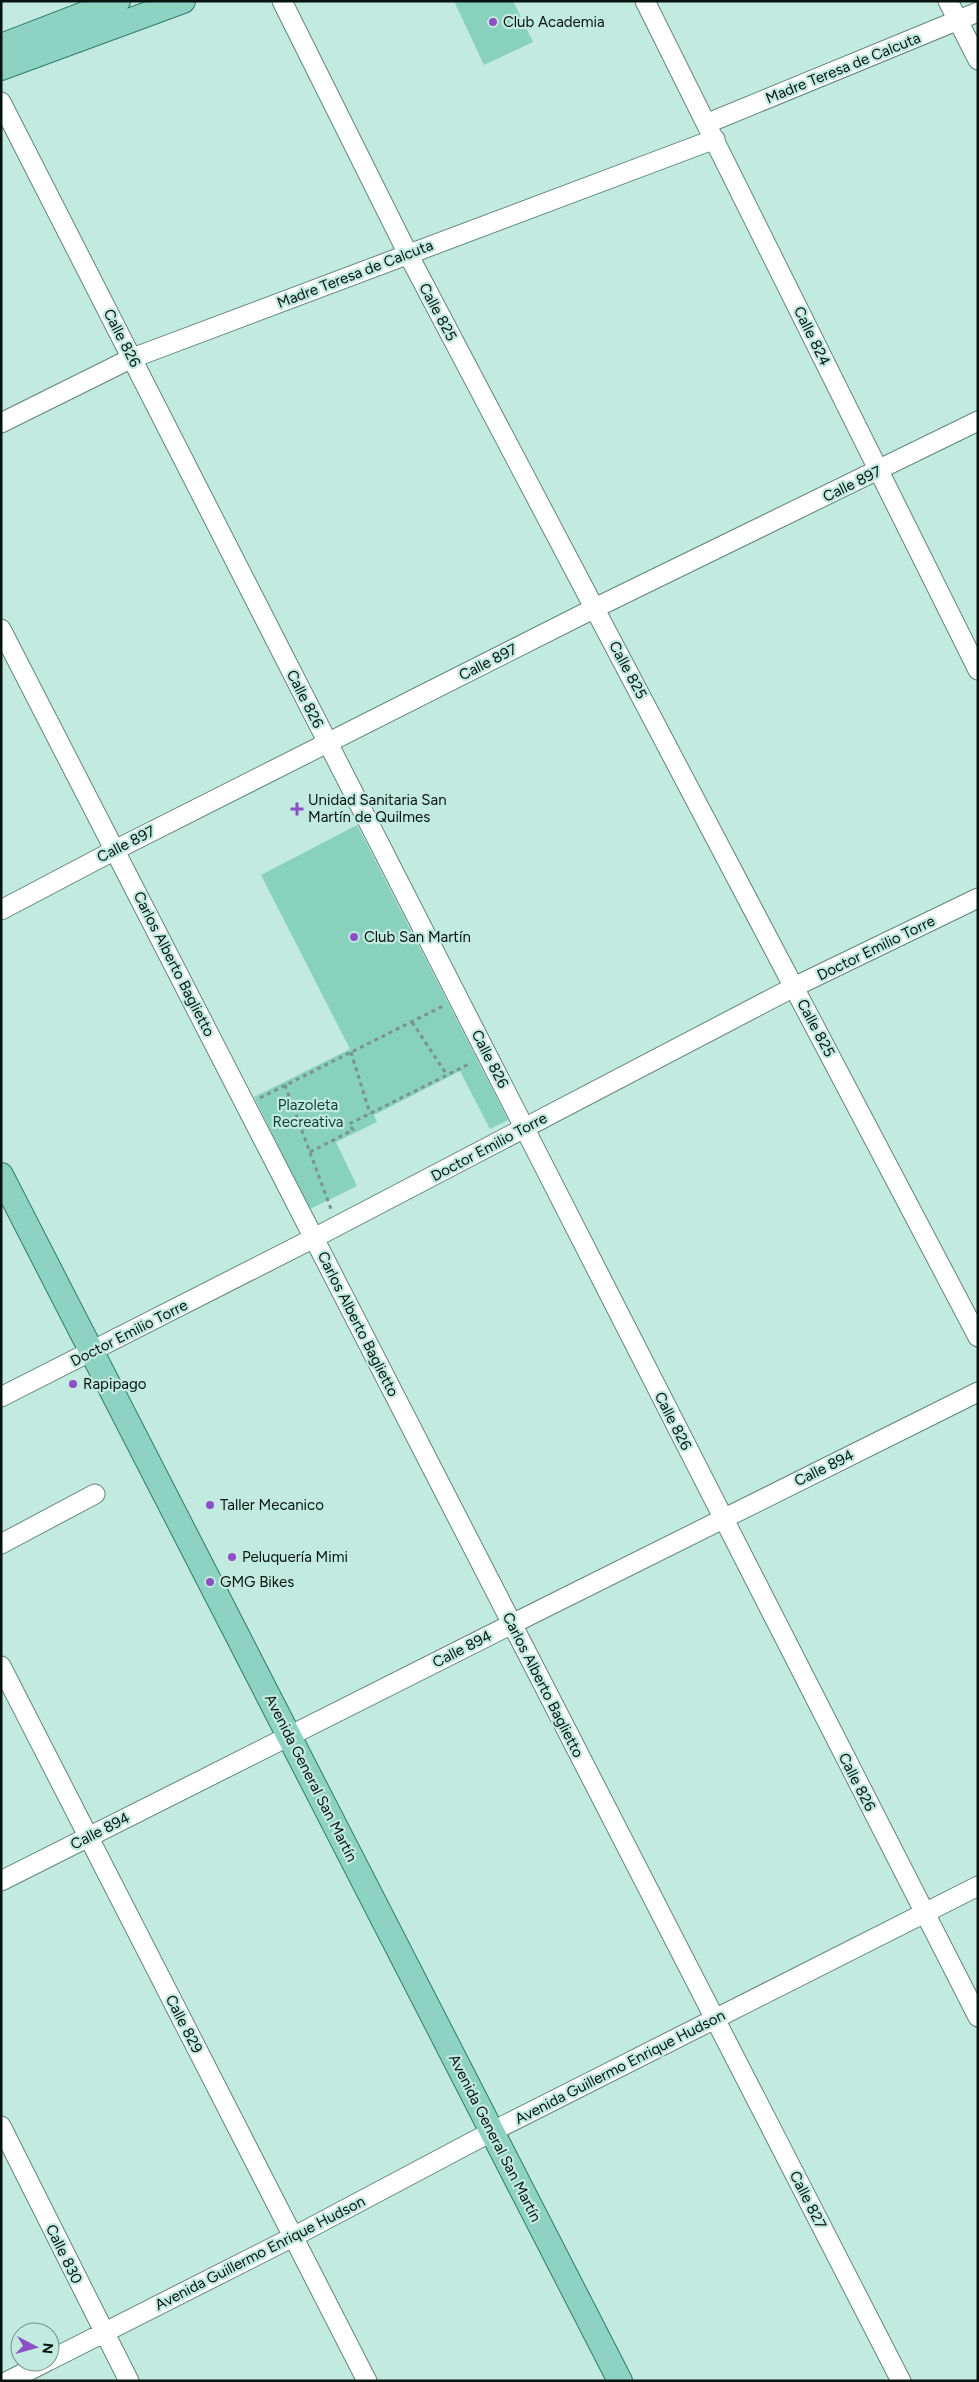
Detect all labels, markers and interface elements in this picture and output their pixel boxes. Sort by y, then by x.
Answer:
place label: Club Academia [503,13,605,31]
marker: Club Academia [487,16,499,28]
street label: Madre Teresa de Calcuta [763,29,923,107]
street label: Madre Teresa de Calcuta [275,236,435,312]
street label: Calle 825 [415,280,461,344]
street label: Calle 824 [790,303,834,369]
street label: Calle 826 [100,306,145,371]
street label: Calle 897 [820,462,884,506]
street label: Calle 825 [605,638,651,702]
street label: Calle 897 [456,640,520,684]
street label: Calle 826 [283,667,328,732]
place label: Unidad Sanitaria San Martín de Quilmes [308,791,447,826]
marker: Unidad Sanitaria San Martín de Quilmes [290,802,304,816]
street label: Calle 897 [94,822,158,866]
street label: Carlos Alberto Baglietto [130,888,219,1040]
street label: Doctor Emilio Torre [814,912,938,984]
place label: Club San Martín [364,928,471,946]
marker: Club San Martín [348,931,360,943]
street label: Calle 825 [793,996,839,1060]
street label: Calle 826 [468,1027,513,1092]
park label: Plazoleta Recreativa [272,1096,344,1131]
street label: Doctor Emilio Torre [428,1109,550,1185]
street label: Carlos Alberto Baglietto [314,1248,403,1400]
street label: Doctor Emilio Torre [67,1296,191,1370]
place label: Rapipago [83,1375,147,1393]
marker: Rapipago [67,1378,79,1390]
street label: Calle 826 [651,1389,696,1454]
street label: Calle 894 [791,1446,857,1490]
place label: Taller Mecanico [220,1496,324,1514]
marker: Taller Mecanico [204,1499,216,1511]
place label: Peluquería Mimi [242,1548,348,1566]
marker: Peluquería Mimi [226,1551,238,1563]
place label: GMG Bikes [220,1573,294,1591]
marker: GMG Bikes [204,1576,216,1588]
street label: Carlos Alberto Baglietto [499,1609,588,1761]
street label: Calle 894 [429,1626,495,1672]
street label: Avenida General San Martín [261,1691,361,1865]
street label: Calle 826 [835,1750,880,1815]
street label: Calle 894 [67,1808,133,1854]
street label: Calle 829 [162,1992,206,2056]
street label: Avenida Guillermo Enrique Hudson [512,2006,728,2128]
street label: Avenida General San Martín [445,2051,545,2225]
street label: Calle 827 [786,2168,830,2232]
street label: Avenida Guillermo Enrique Hudson [152,2192,368,2314]
street label: Calle 830 [42,2221,86,2287]
north arrow [10,2322,60,2372]
text: N [38,2342,56,2355]

